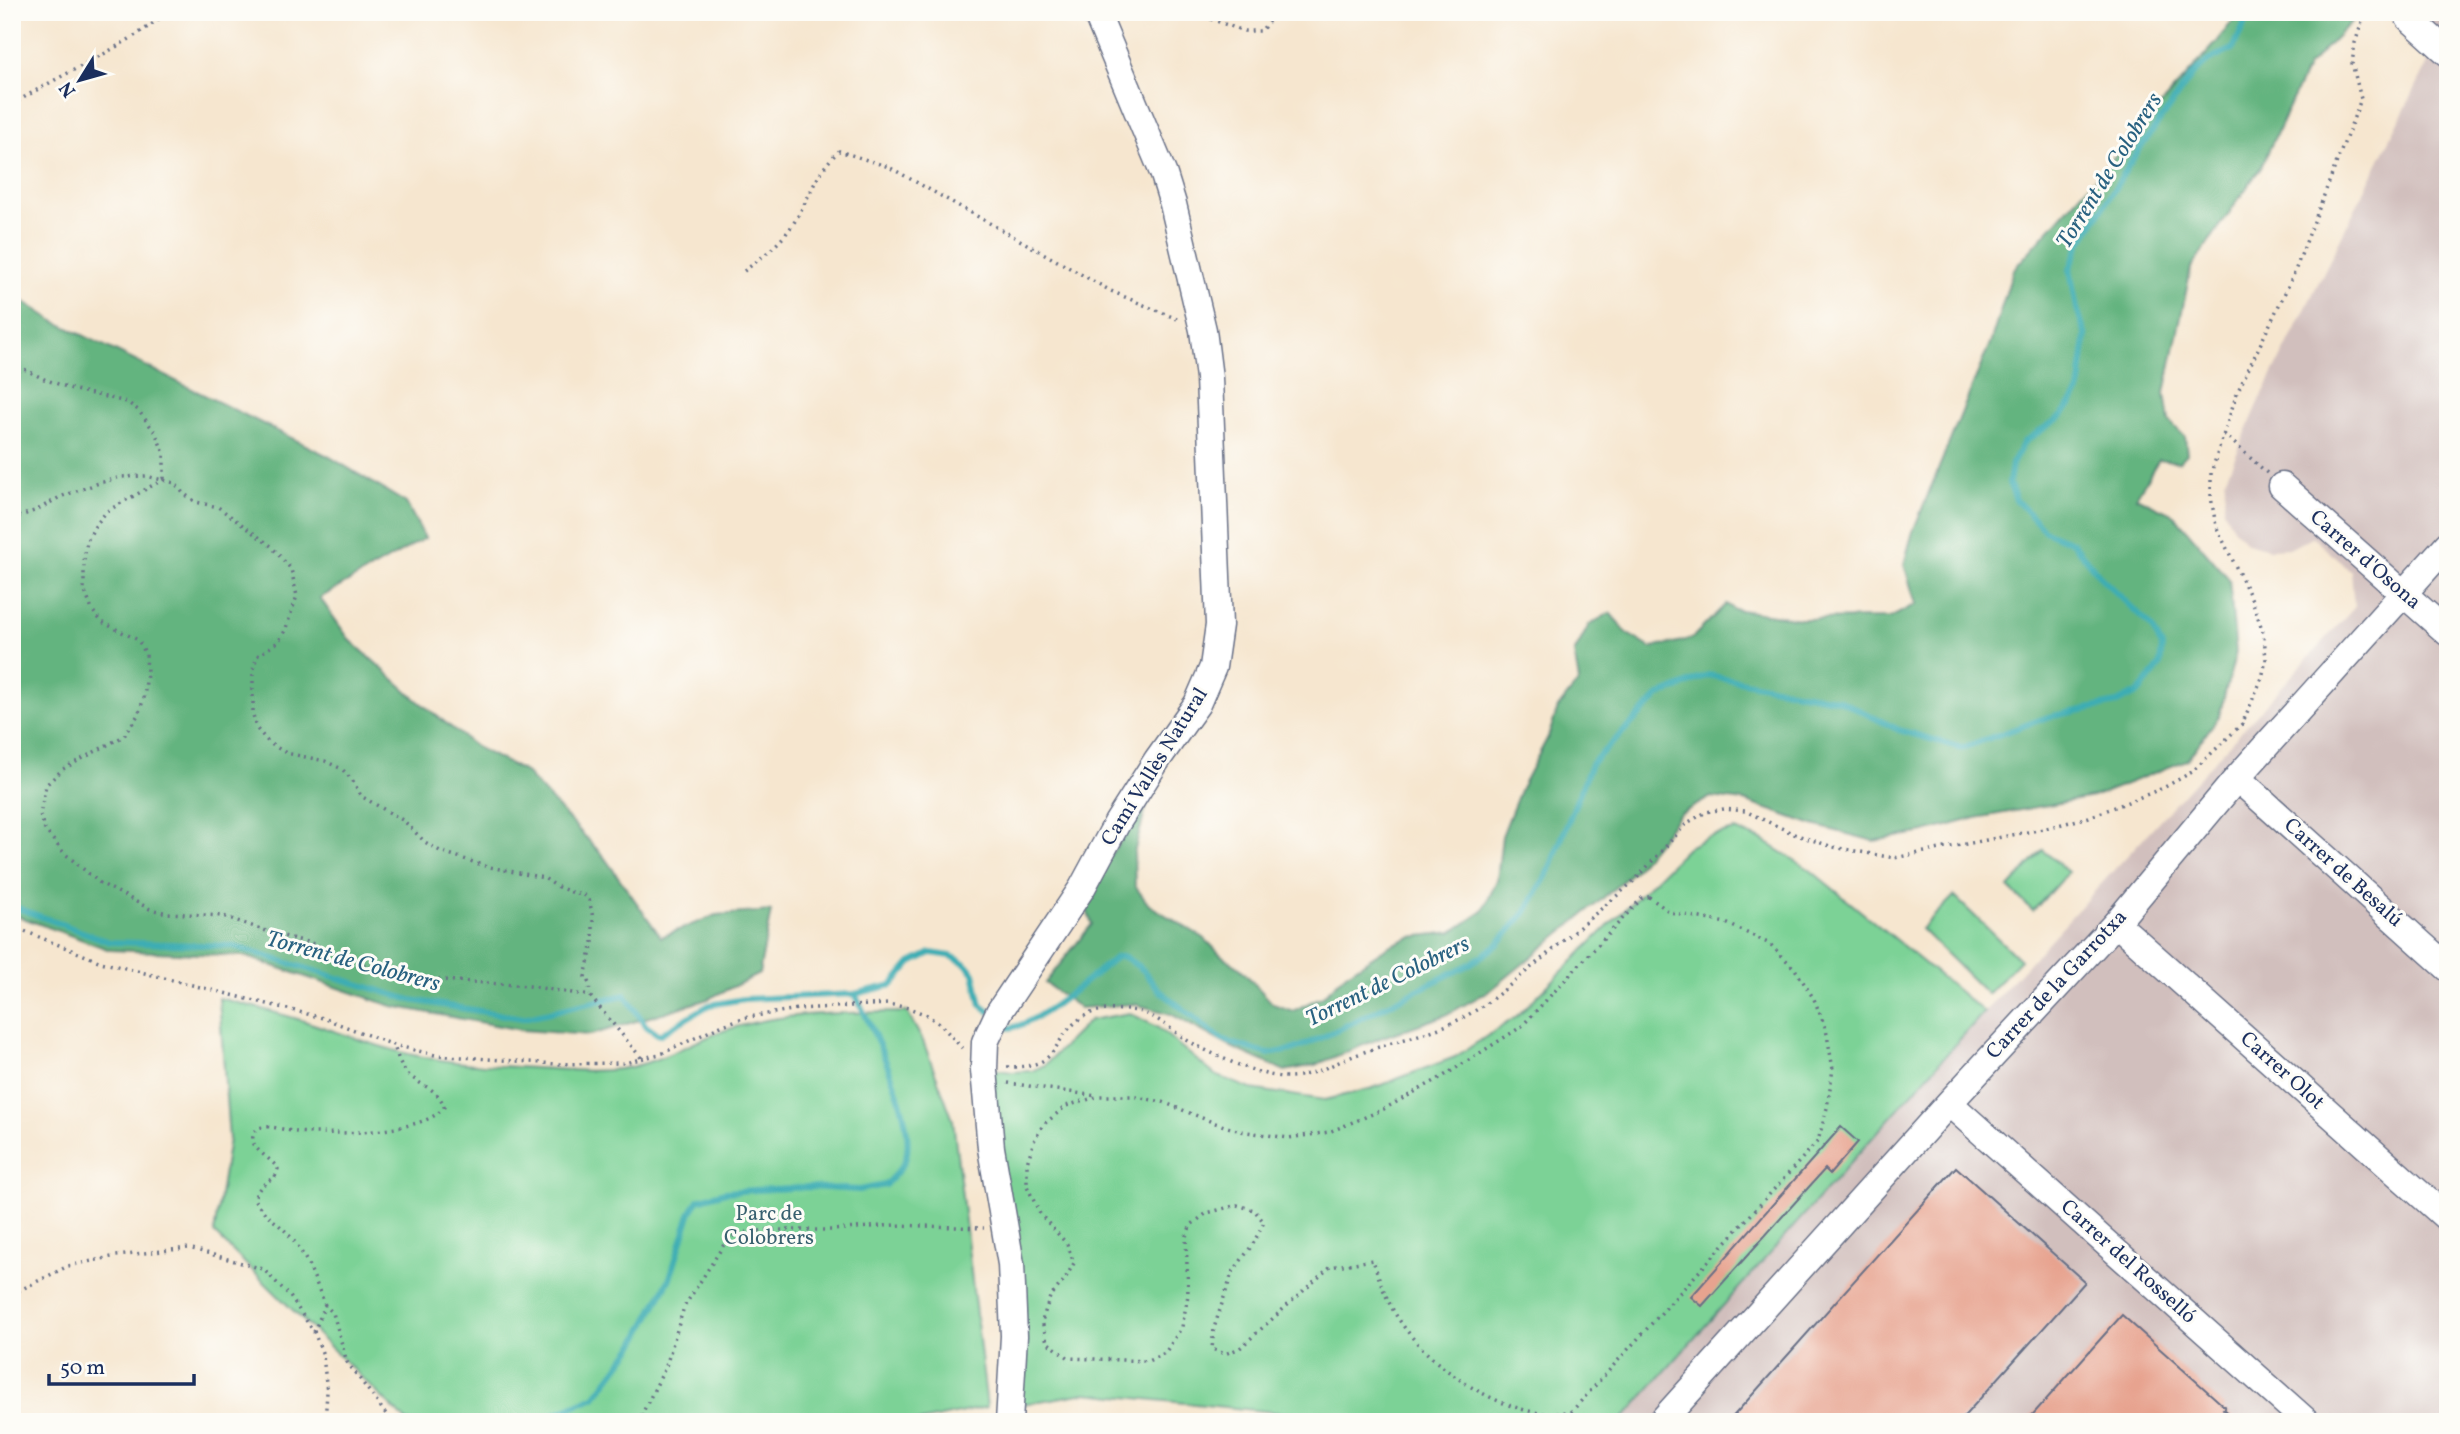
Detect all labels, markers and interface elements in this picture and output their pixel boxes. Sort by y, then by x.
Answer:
north arrow [46,46,116,116]
text: N [53,76,83,102]
water label: Torrent de Colobrers [2049,86,2171,255]
street label: Carrer d'Osona [2303,503,2427,617]
street label: Camí Vallès Natural [1095,682,1215,852]
street label: Carrer de Besalú [2277,812,2409,934]
street label: Carrer de la Garrotxa [1980,904,2134,1066]
water label: Torrent de Colobrers [263,923,444,1001]
water label: Torrent de Colobrers [1301,928,1476,1035]
street label: Carrer Olot [2233,1025,2331,1117]
street label: Carrer del Rosselló [2054,1193,2202,1331]
park label: Parc de Colobrers [724,1200,814,1253]
scale bar [49,1343,194,1387]
text: 50 m [60,1354,105,1383]

